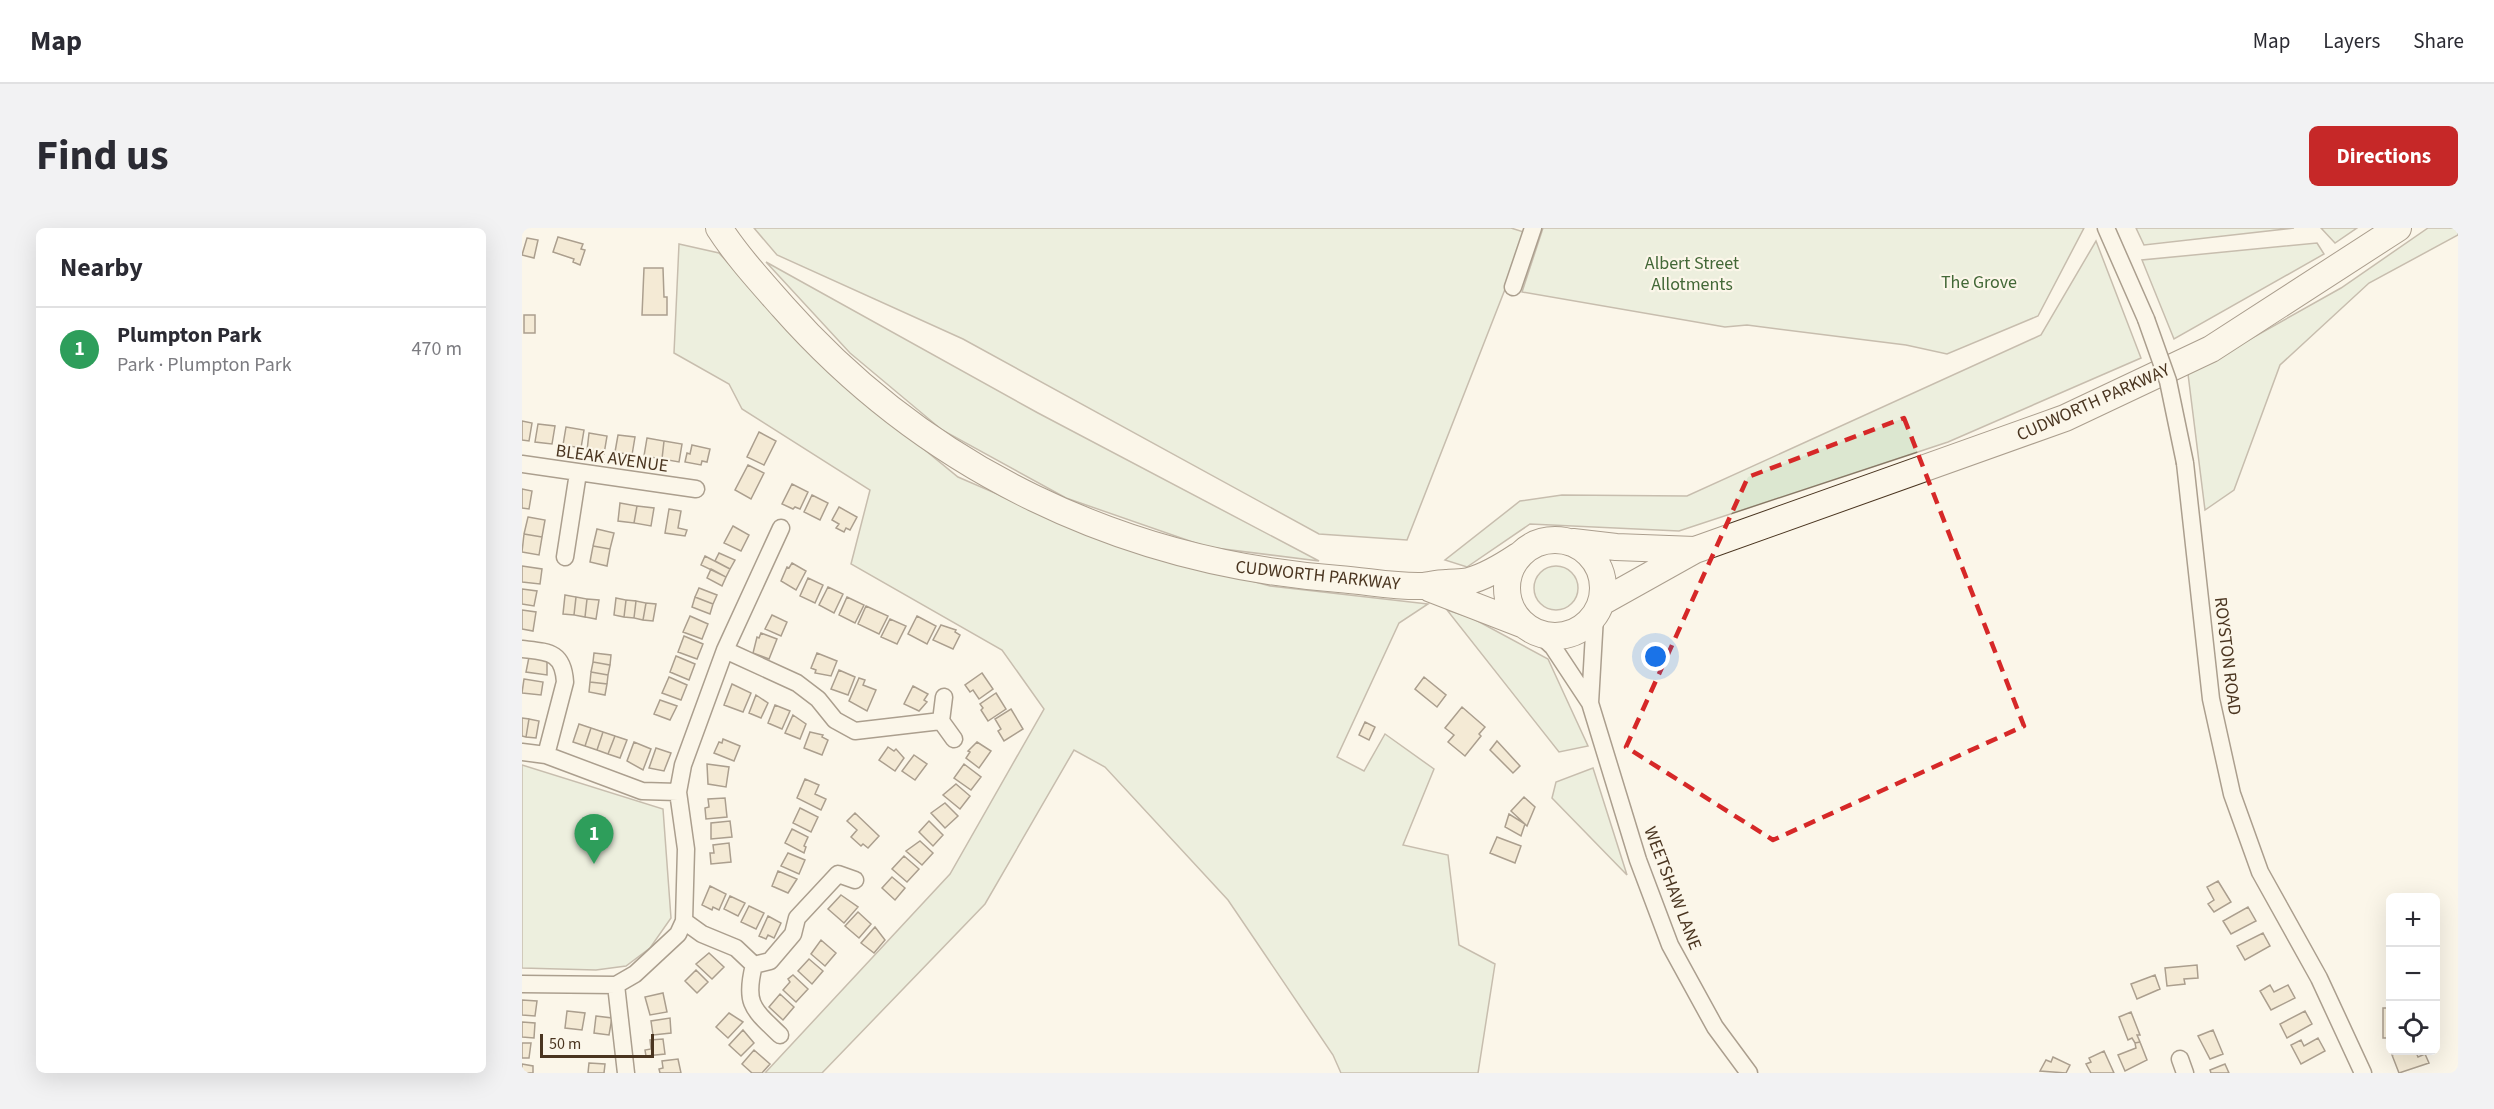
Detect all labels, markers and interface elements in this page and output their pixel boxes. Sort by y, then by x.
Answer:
text: Map [30,21,82,61]
text: Map [2253,26,2290,56]
text: Layers [2323,26,2380,56]
text: Share [2413,26,2464,56]
text: Find us [36,126,169,186]
button: Directions [2309,126,2458,186]
text: Nearby [60,249,143,286]
park label: Albert Street Allotments [1645,251,1739,297]
park label: The Grove [1941,270,2017,295]
text: Plumpton Park [117,319,262,351]
text: 1 [74,335,85,363]
text: 470 m [412,335,462,363]
text: Park · Plumpton Park [117,351,292,379]
street label: CUDWORTH PARKWAY [2013,357,2174,448]
street label: BLEAK AVENUE [554,438,670,479]
street label: CUDWORTH PARKWAY [1234,554,1402,597]
street label: ROYSTON ROAD [2208,596,2247,716]
your location [1641,642,1670,671]
pin: 1 [574,814,614,864]
street label: WEETSHAW LANE [1637,823,1708,954]
map controls [2386,893,2440,1055]
button: + [2386,893,2440,947]
button: − [2386,947,2440,1001]
button: locate [2386,1001,2440,1055]
scale bar [540,1031,654,1058]
text: 50 m [549,1033,581,1055]

